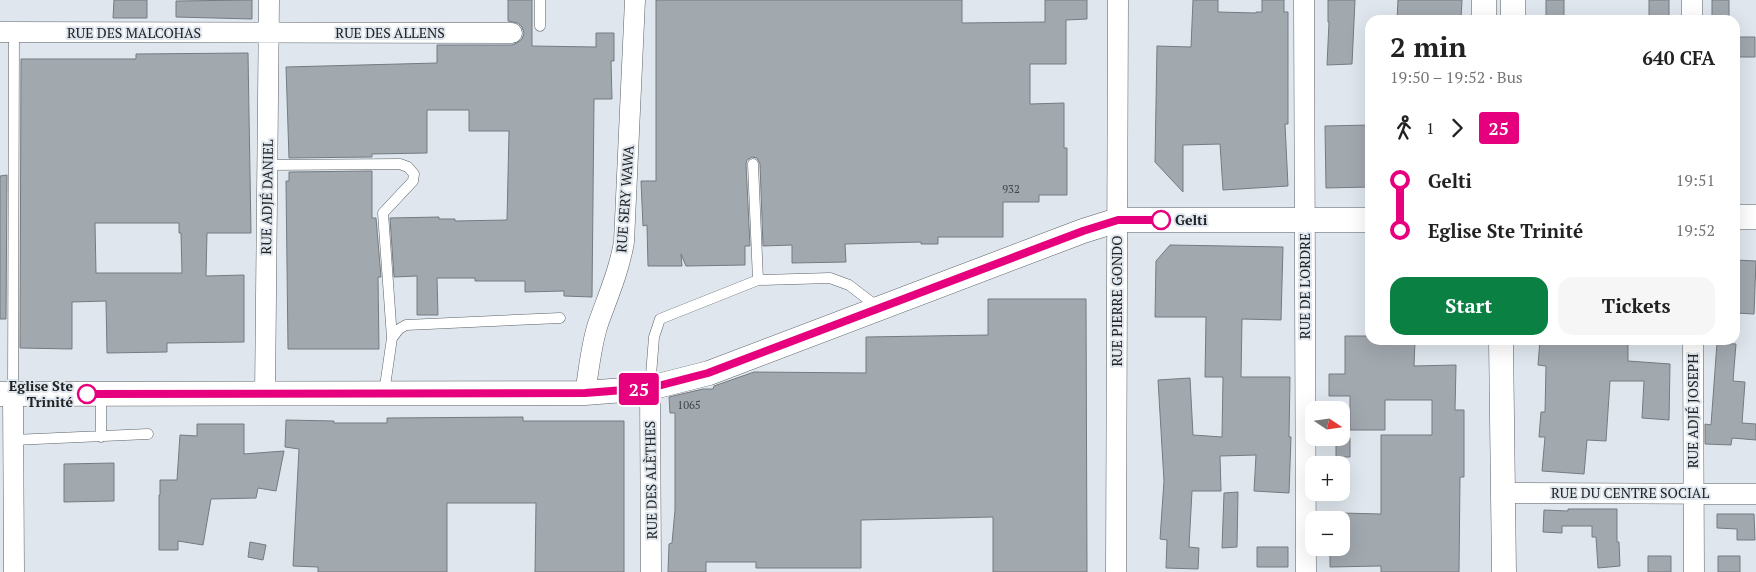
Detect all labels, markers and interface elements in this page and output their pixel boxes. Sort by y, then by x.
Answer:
street label: RUE DES MALCOHAS [67,23,201,42]
street label: RUE DES ALLENS [335,23,445,42]
text: 2 min [1390,28,1467,65]
text: 640 CFA [1642,45,1715,70]
text: 19:50 – 19:52 · Bus [1390,66,1523,88]
icon: walk [1390,114,1418,142]
icon: forward [1443,114,1471,142]
text: 25 [1489,116,1509,140]
text: 1 [1426,117,1435,139]
street label: RUE ADJÉ DANIEL [256,139,277,255]
street label: RUE SERY WAWA [611,144,638,253]
text: Gelti [1428,168,1472,193]
text: 19:51 [1676,169,1715,191]
house number: 932 [1002,182,1020,196]
marker: Gelti [1151,210,1171,230]
place label: Gelti [1175,210,1208,229]
text: Eglise Ste Trinité [1428,218,1583,243]
text: 19:52 [1676,219,1715,241]
street label: RUE DE L'ORDRE [1295,233,1314,339]
street label: RUE PIERRE GONDO [1107,235,1126,367]
button: Start [1390,277,1548,335]
button: Tickets [1558,277,1715,335]
street label: RUE ADJÉ JOSEPH [1683,354,1702,468]
line badge: 25 [616,373,662,405]
place label: Eglise Ste Trinité [9,376,73,411]
text: 25 [629,377,649,401]
marker: Eglise Ste Trinité [77,384,97,404]
house number: 1065 [677,398,701,412]
north arrow [1305,401,1350,446]
map controls [1305,401,1350,556]
street label: RUE DES ALÈTHES [640,421,661,539]
button: + [1305,456,1350,501]
street label: RUE DU CENTRE SOCIAL [1551,483,1709,502]
button: − [1305,511,1350,556]

